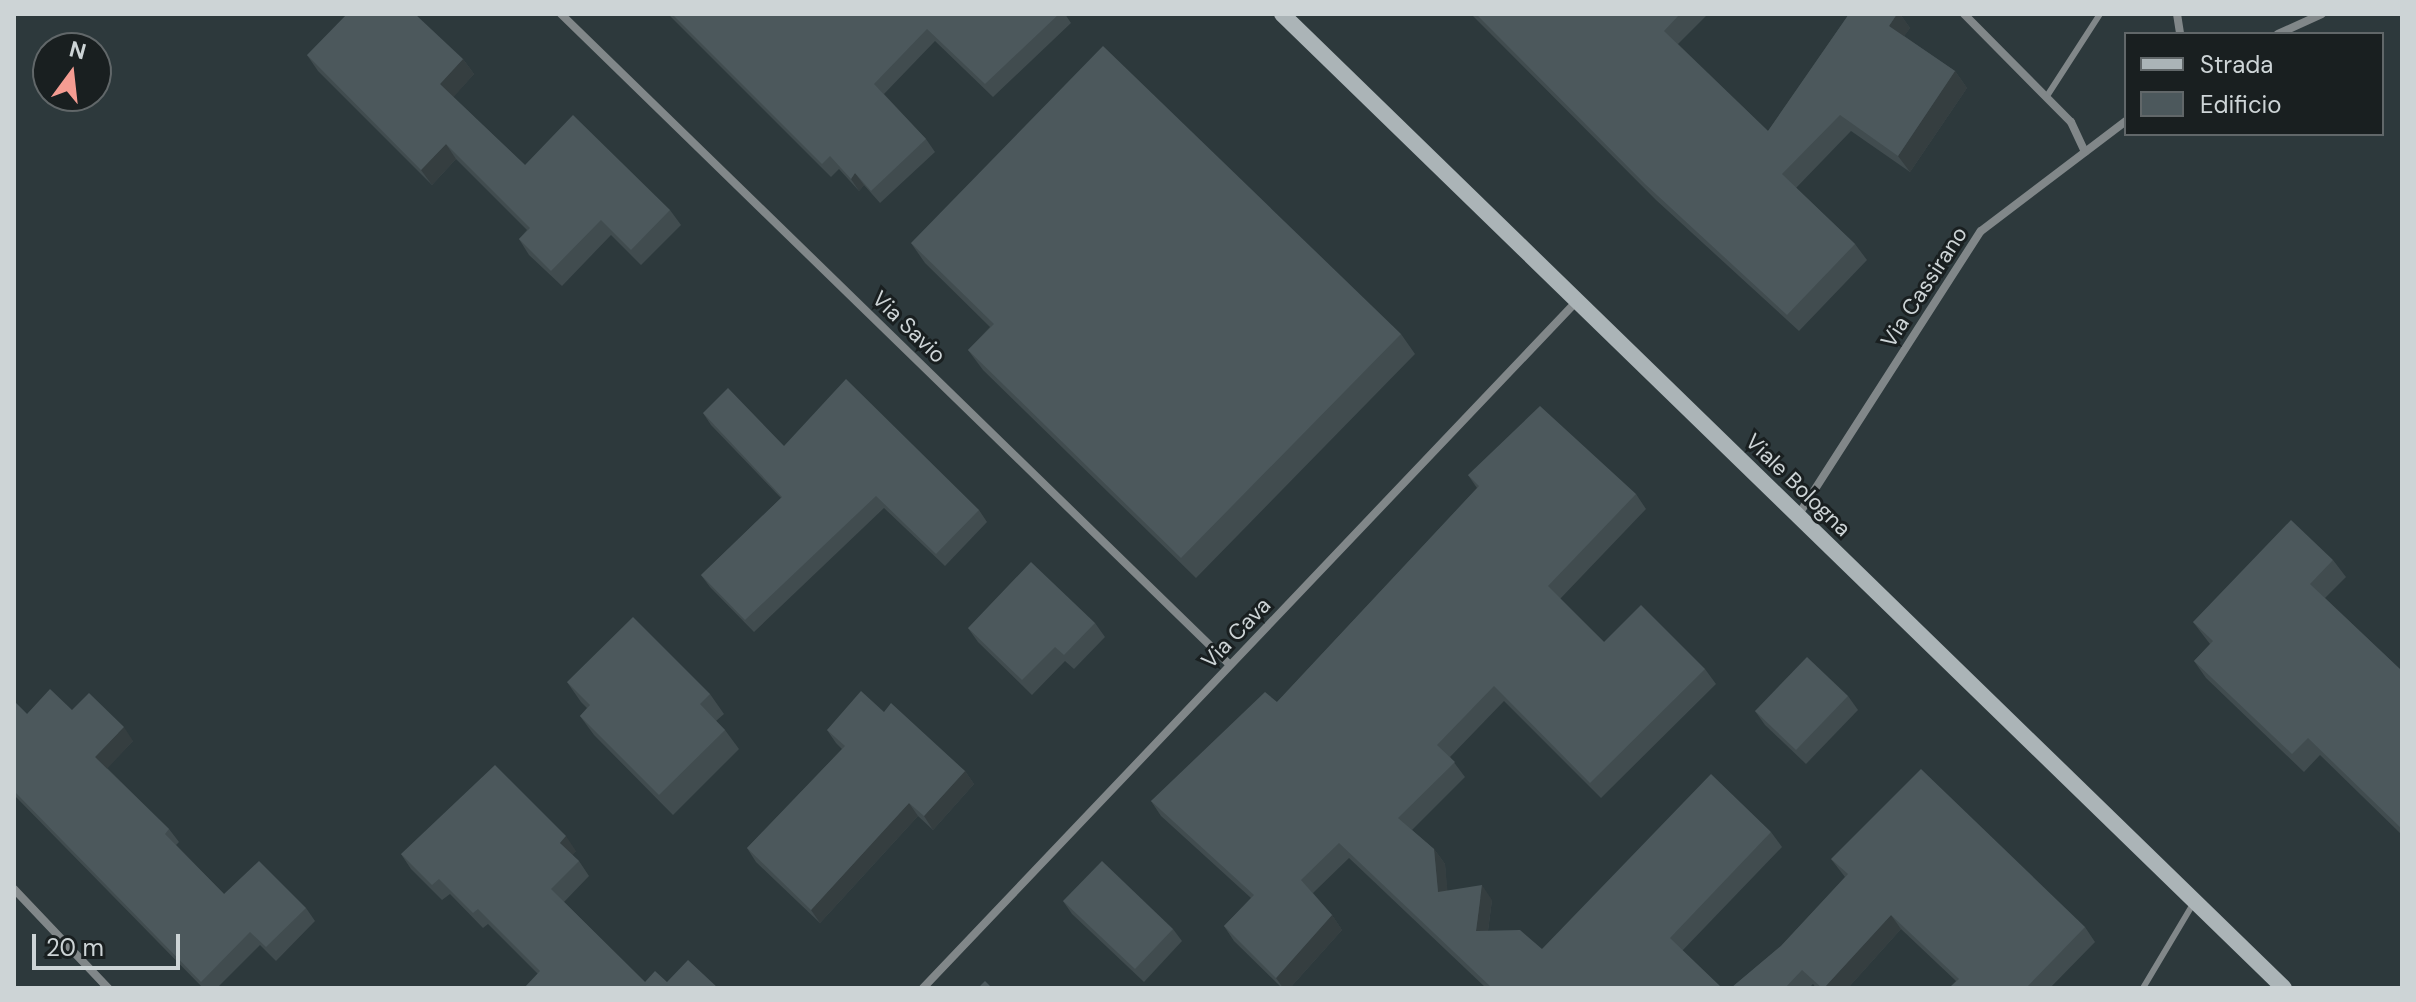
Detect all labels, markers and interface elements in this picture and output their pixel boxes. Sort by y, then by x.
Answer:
north arrow [32,32,112,112]
legend [2124,32,2384,136]
text: N [66,34,89,66]
text: Strada [2200,49,2273,80]
text: Edificio [2200,89,2282,120]
street label: Via Cassirano [1875,222,1973,352]
street label: Via Savio [867,286,951,368]
street label: Viale Bologna [1740,428,1856,542]
street label: Via Cava [1196,592,1276,674]
scale bar [36,918,184,968]
text: 20 m [46,932,104,963]

